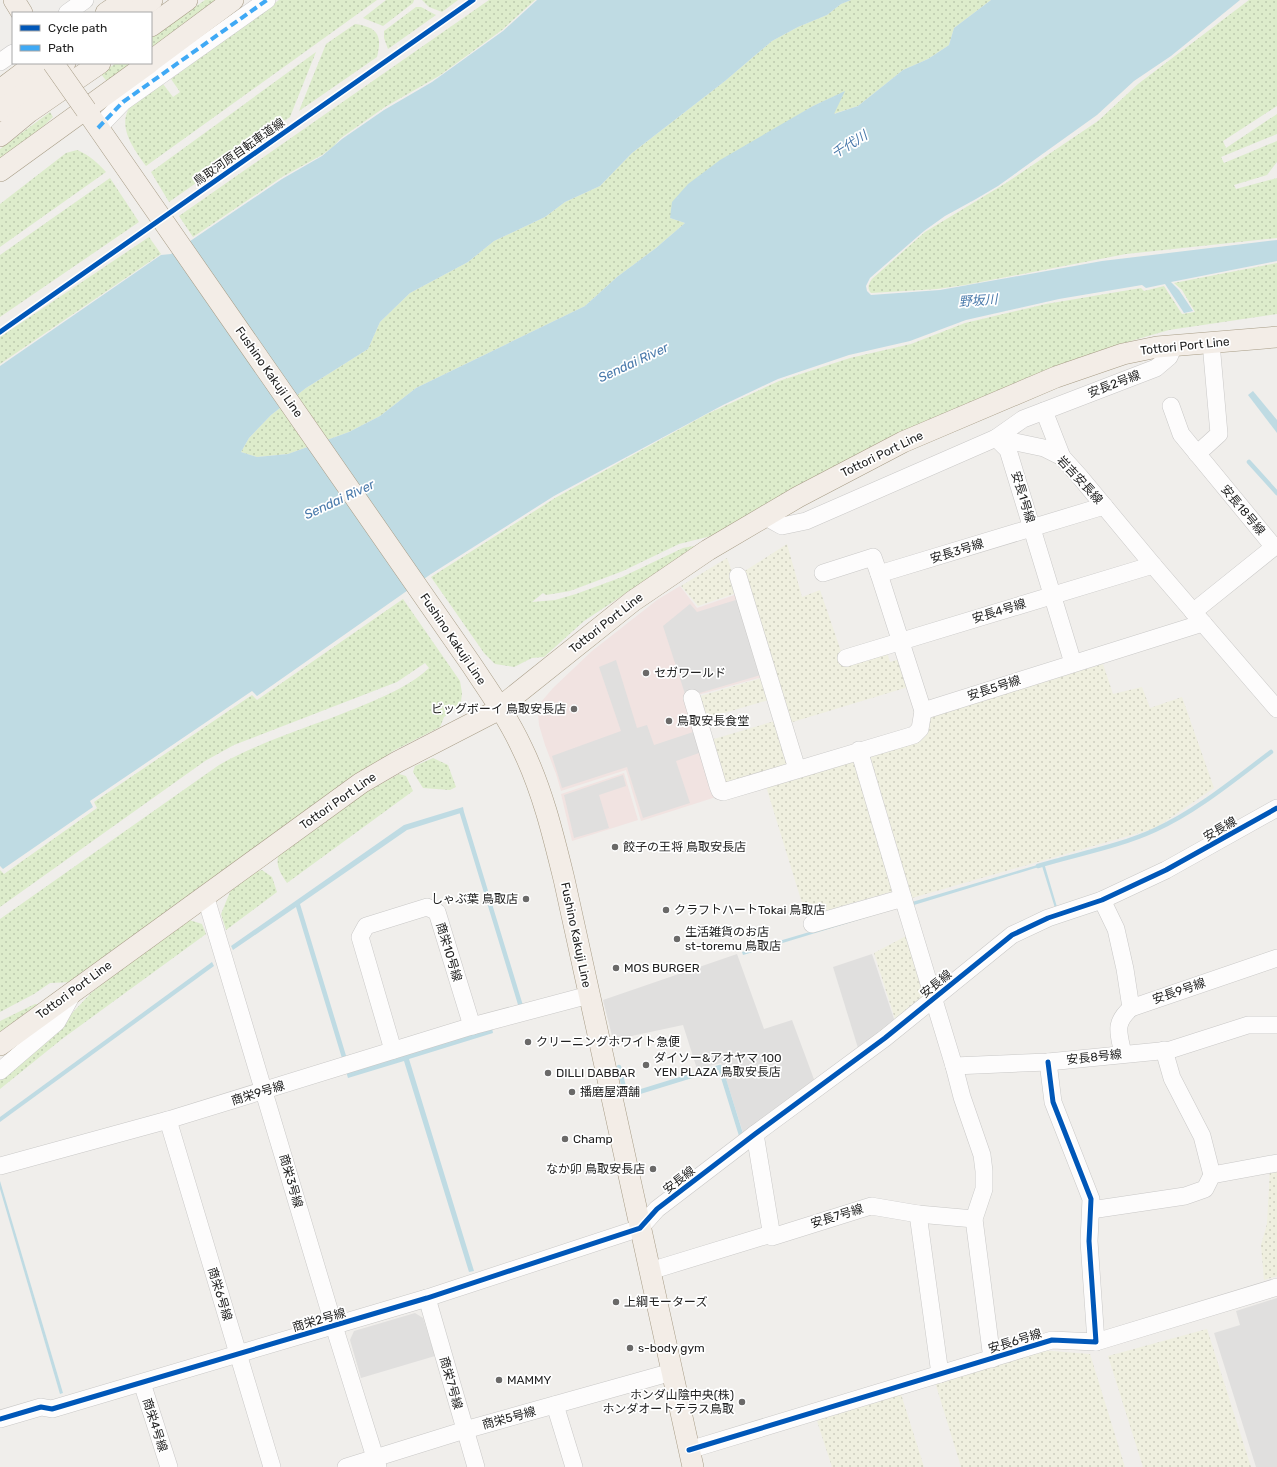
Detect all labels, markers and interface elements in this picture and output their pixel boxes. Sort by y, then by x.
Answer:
legend [12,12,152,64]
text: Cycle path [48,21,107,35]
text: Path [48,41,74,55]
street label: 鳥取河原自転車道線 [191,115,287,189]
water label: 千代川 [829,127,871,161]
water label: 野坂川 [958,292,1000,309]
street label: Fushino Kakuji Line [232,324,306,420]
street label: Tottori Port Line [1140,334,1231,358]
water label: Sendai River [596,339,672,385]
street label: 安長2号線 [1086,368,1142,400]
street label: Tottori Port Line [839,428,926,480]
street label: 岩吉安長線 [1054,453,1106,507]
street label: 安長1号線 [1009,470,1037,524]
water label: Sendai River [302,476,378,522]
street label: 安長18号線 [1218,482,1268,538]
street label: 安長3号線 [929,536,985,566]
street label: Tottori Port Line [566,590,646,656]
street label: Fushino Kakuji Line [417,591,489,688]
street label: 安長4号線 [970,596,1028,626]
place label: セガワールド [654,666,726,680]
marker: セガワールド [641,668,651,678]
street label: 安長5号線 [966,673,1022,703]
place label: ビッグボーイ 鳥取安長店 [431,702,566,716]
marker: ビッグボーイ 鳥取安長店 [569,704,579,714]
place label: 鳥取安長食堂 [677,714,749,728]
marker: 鳥取安長食堂 [664,716,674,726]
street label: Tottori Port Line [297,769,379,832]
street label: 安長線 [1201,814,1239,844]
place label: 餃子の王将 鳥取安長店 [623,840,746,854]
marker: 餃子の王将 鳥取安長店 [610,842,620,852]
street label: Fushino Kakuji Line [558,881,594,989]
place label: しゃぶ葉 鳥取店 [431,892,518,906]
marker: しゃぶ葉 鳥取店 [521,894,531,904]
place label: クラフトハートTokai 鳥取店 [674,903,825,917]
marker: クラフトハートTokai 鳥取店 [661,905,671,915]
street label: 商栄10号線 [433,921,465,983]
place label: 生活雑貨のお店 st-toremu 鳥取店 [685,925,781,953]
marker: 生活雑貨のお店 st-toremu 鳥取店 [672,934,682,944]
street label: Tottori Port Line [34,958,115,1022]
place label: MOS BURGER [624,961,700,975]
marker: MOS BURGER [611,963,621,973]
street label: 安長線 [918,967,954,1001]
street label: 安長9号線 [1151,975,1207,1007]
place label: クリーニングホワイト急便 [536,1035,680,1049]
marker: クリーニングホワイト急便 [523,1037,533,1047]
street label: 安長8号線 [1066,1047,1122,1067]
place label: ダイソー&アオヤマ 100 YEN PLAZA 鳥取安長店 [654,1051,782,1079]
marker: ダイソー&アオヤマ 100 YEN PLAZA 鳥取安長店 [641,1060,651,1070]
place label: DILLI DABBAR [556,1066,635,1080]
marker: DILLI DABBAR [543,1068,553,1078]
street label: 商栄9号線 [230,1078,286,1108]
place label: 播磨屋酒舗 [580,1085,640,1099]
marker: 播磨屋酒舗 [567,1087,577,1097]
place label: Champ [573,1132,613,1146]
marker: Champ [560,1134,570,1144]
street label: 商栄3号線 [277,1153,305,1209]
place label: なか卯 鳥取安長店 [546,1162,645,1176]
street label: 安長線 [661,1163,697,1197]
marker: なか卯 鳥取安長店 [648,1164,658,1174]
street label: 安長7号線 [809,1201,865,1231]
street label: 商栄6号線 [205,1266,235,1322]
place label: 上綱モーターズ [624,1295,707,1309]
marker: 上綱モーターズ [611,1297,621,1307]
street label: 商栄2号線 [291,1306,347,1334]
street label: 安長6号線 [987,1326,1043,1356]
place label: s-body gym [638,1341,705,1355]
marker: s-body gym [625,1343,635,1353]
street label: 商栄7号線 [437,1355,465,1411]
place label: MAMMY [507,1373,552,1387]
marker: MAMMY [494,1375,504,1385]
place label: ホンダ山陰中央(株) ホンダオートテラス鳥取 [602,1388,734,1416]
street label: 商栄4号線 [140,1396,170,1454]
marker: ホンダ山陰中央(株) ホンダオートテラス鳥取 [737,1397,747,1407]
street label: 商栄5号線 [481,1404,537,1432]

